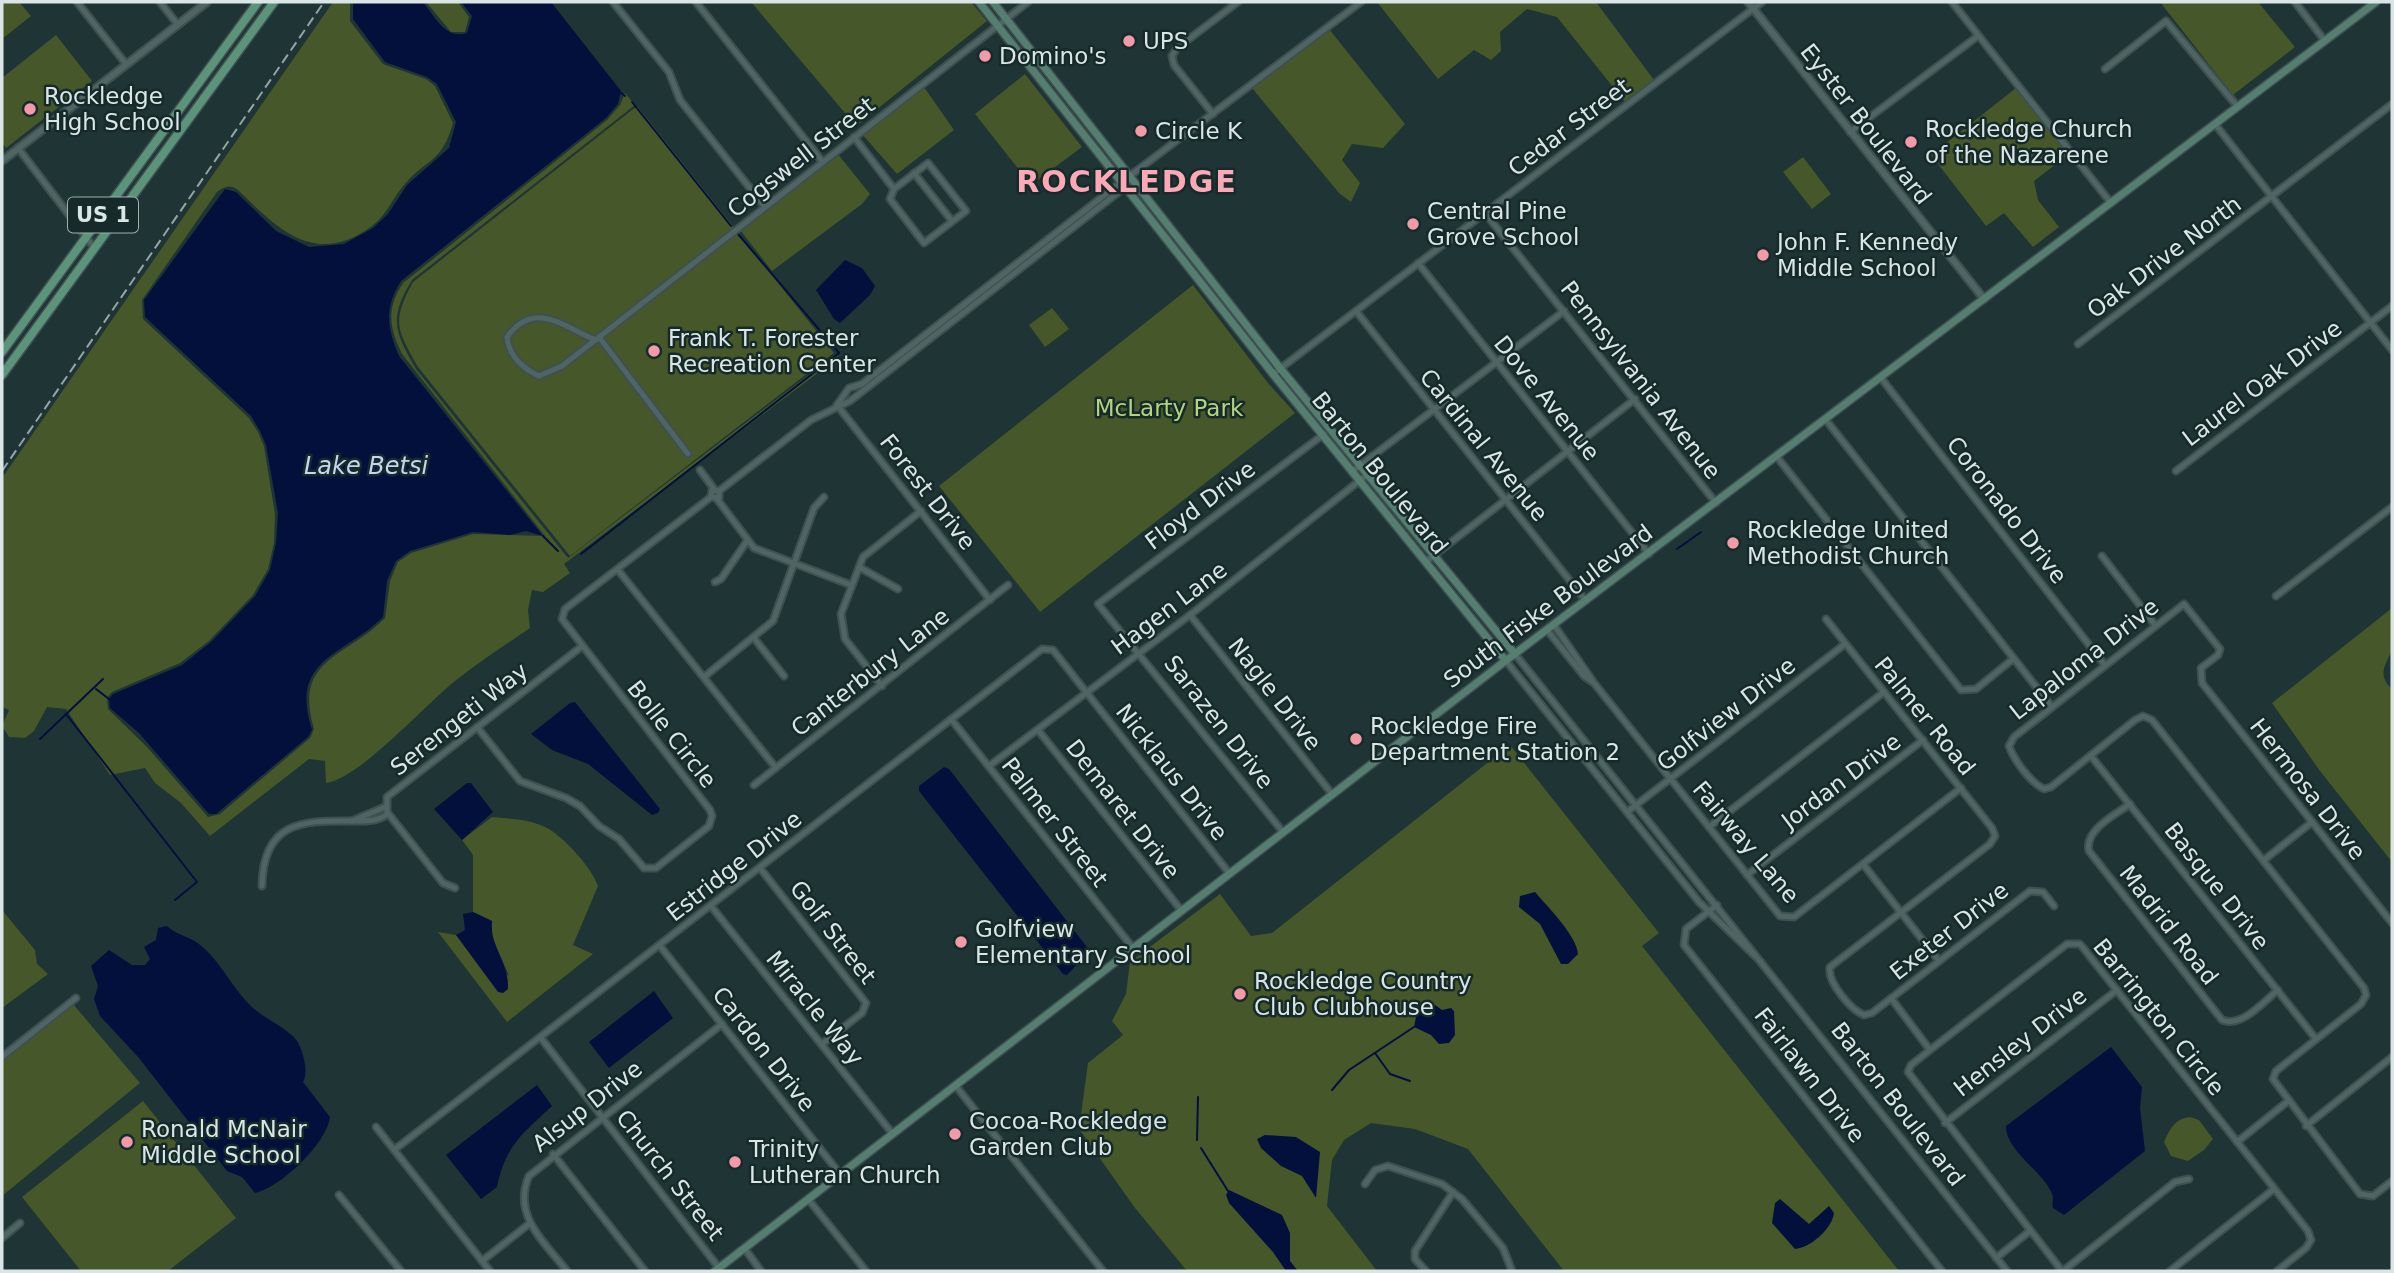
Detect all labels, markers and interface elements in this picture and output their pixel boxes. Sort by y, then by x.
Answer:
place label: UPS [1143,28,1188,54]
marker: UPS [1121,33,1137,49]
street label: Eyster Boulevard [1795,39,1937,209]
place label: Domino's [999,43,1107,69]
marker: Domino's [977,48,993,64]
street label: Cedar Street [1503,73,1635,181]
place label: Rockledge High School [44,83,181,135]
street label: Cogswell Street [722,91,880,223]
marker: Rockledge High School [22,101,38,117]
place label: Rockledge Church of the Nazarene [1925,116,2133,168]
place label: Circle K [1155,118,1243,144]
marker: Circle K [1133,123,1149,139]
marker: Rockledge Church of the Nazarene [1903,134,1919,150]
district label: ROCKLEDGE [1016,164,1238,199]
street label: Oak Drive North [2082,191,2246,323]
road number: US 1 [68,198,138,232]
place label: Central Pine Grove School [1427,198,1579,250]
marker: Central Pine Grove School [1405,216,1421,232]
place label: John F. Kennedy Middle School [1775,229,1958,281]
marker: John F. Kennedy Middle School [1755,247,1771,263]
street label: Pennsylvania Avenue [1556,276,1726,484]
street label: Laurel Oak Drive [2177,315,2347,451]
place label: Frank T. Forester Recreation Center [668,325,876,377]
street label: Dove Avenue [1489,331,1605,465]
marker: Frank T. Forester Recreation Center [646,343,662,359]
street label: Cardinal Avenue [1415,364,1553,526]
street label: Barton Boulevard [1307,387,1453,559]
park label: McLarty Park [1095,395,1244,421]
street label: Forest Drive [875,429,981,555]
street label: Coronado Drive [1942,431,2072,589]
water label: Lake Betsi [304,452,428,480]
street label: Floyd Drive [1140,455,1260,555]
place label: Rockledge United Methodist Church [1747,517,1949,569]
street label: South Fiske Boulevard [1439,519,1657,693]
marker: Rockledge United Methodist Church [1725,535,1741,551]
street label: Hagen Lane [1106,556,1232,660]
street label: Lapaloma Drive [2005,593,2163,725]
street label: Canterbury Lane [786,602,954,742]
street label: Nagle Drive [1223,633,1327,755]
street label: Sarazen Drive [1159,650,1279,794]
street label: Golfview Drive [1652,652,1800,776]
street label: Palmer Road [1869,652,1981,780]
street label: Serengeti Way [385,657,533,781]
street label: Bolle Circle [622,675,722,793]
street label: Nicklaus Drive [1111,699,1233,845]
place label: Rockledge Fire Department Station 2 [1370,713,1620,765]
street label: Hermosa Drive [2245,713,2371,865]
street label: Jordan Drive [1775,728,1905,835]
marker: Rockledge Fire Department Station 2 [1348,731,1364,747]
street label: Demaret Drive [1061,734,1185,884]
street label: Palmer Street [997,752,1113,892]
street label: Fairway Lane [1688,776,1804,908]
street label: Estridge Drive [662,805,806,927]
street label: Basque Drive [2159,817,2275,955]
street label: Madrid Road [2114,860,2224,990]
street label: Golf Street [785,875,881,989]
street label: Exeter Drive [1885,877,2013,985]
place label: Golfview Elementary School [975,916,1191,968]
marker: Golfview Elementary School [953,934,969,950]
street label: Barrington Circle [2088,934,2230,1100]
street label: Miracle Way [761,946,869,1070]
place label: Rockledge Country Club Clubhouse [1254,968,1472,1020]
street label: Cardon Drive [707,981,821,1117]
street label: Hensley Drive [1949,982,2091,1102]
marker: Rockledge Country Club Clubhouse [1232,986,1248,1002]
street label: Fairlawn Drive [1749,1003,1871,1147]
street label: Barton Boulevard [1826,1017,1970,1191]
street label: Alsup Drive [527,1055,647,1157]
street label: Church Street [611,1105,729,1245]
place label: Cocoa-Rockledge Garden Club [969,1108,1167,1160]
place label: Ronald McNair Middle School [141,1116,307,1168]
marker: Cocoa-Rockledge Garden Club [947,1126,963,1142]
marker: Ronald McNair Middle School [119,1134,135,1150]
place label: Trinity Lutheran Church [748,1136,941,1188]
marker: Trinity Lutheran Church [727,1154,743,1170]

